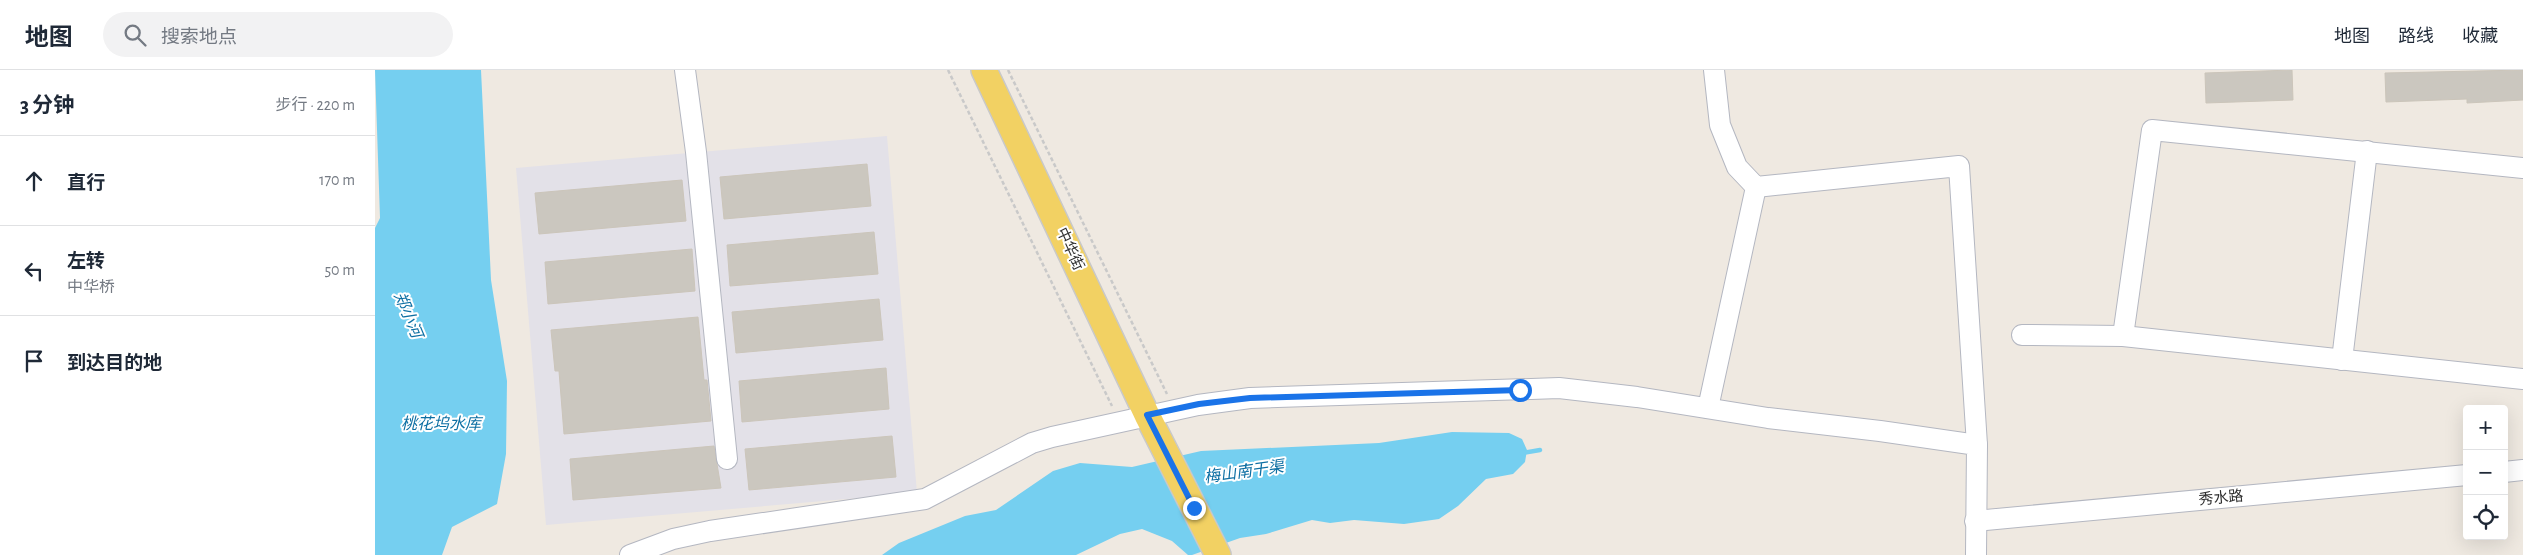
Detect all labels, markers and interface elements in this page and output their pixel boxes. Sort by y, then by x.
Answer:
search box [103,12,453,57]
icon: search [121,21,149,49]
text: 地图 [25,26,73,50]
text: 搜索地点 [161,28,237,47]
text: 地图 [2334,28,2370,46]
text: 路线 [2398,28,2434,46]
text: 收藏 [2462,28,2498,46]
text: 3 分钟 [20,95,74,116]
text: 步行 · 220 m [276,97,355,113]
icon: ahead [20,167,48,195]
text: 170 m [319,172,355,188]
text: 直行 [67,174,105,193]
street label: 中华街 [1054,225,1088,273]
text: 左转 [67,252,105,271]
icon: left [20,257,48,285]
text: 50 m [324,262,355,278]
text: 中华桥 [67,279,115,295]
water label: 郑小河 [391,289,427,343]
icon: arrive [20,347,48,375]
text: 到达目的地 [67,354,162,373]
route start [1509,379,1532,402]
map controls [2463,405,2508,540]
button: + [2463,405,2508,450]
water label: 桃花坞水库 [401,415,484,432]
button: − [2463,450,2508,495]
water label: 梅山南干渠 [1203,457,1287,485]
street label: 秀水路 [2198,488,2244,507]
button: locate [2463,495,2508,540]
route end [1183,497,1206,520]

